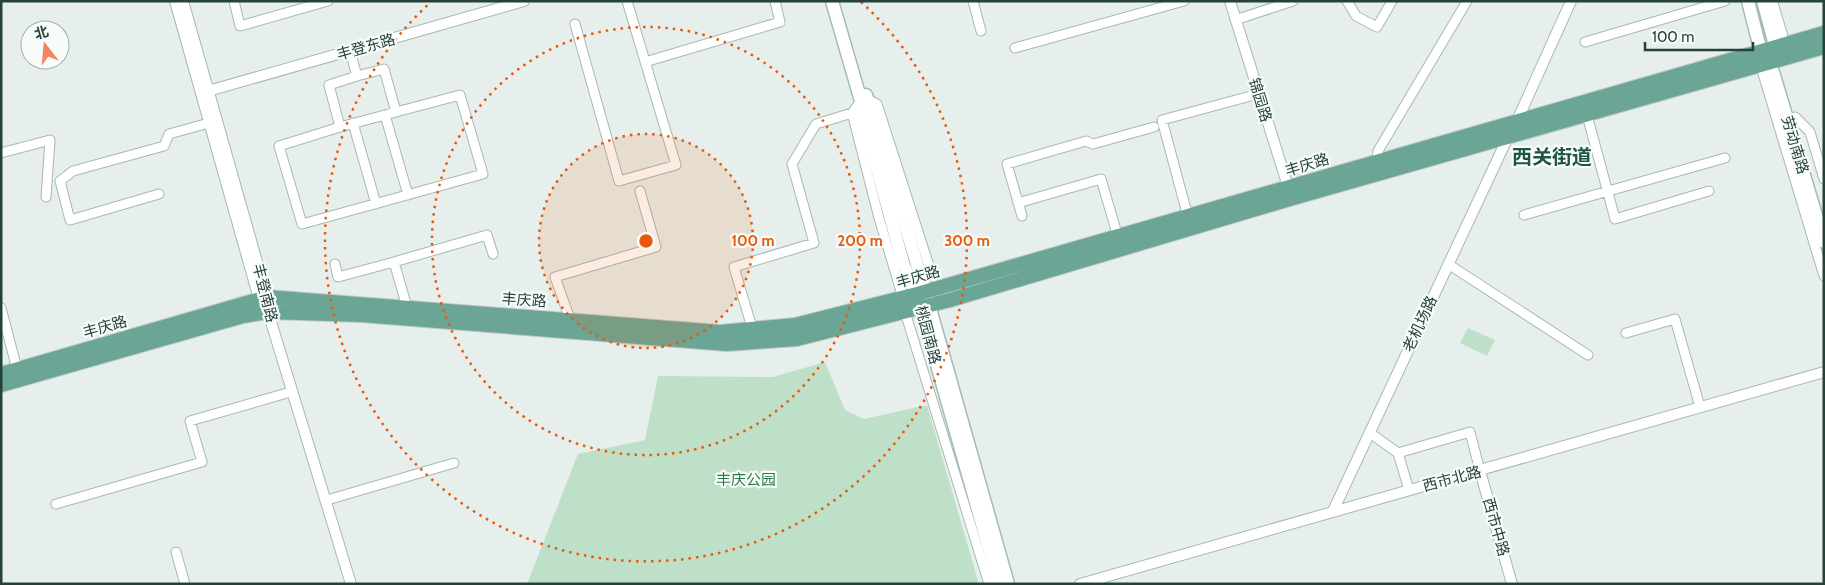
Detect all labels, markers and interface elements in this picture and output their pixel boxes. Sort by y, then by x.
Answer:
north arrow [20,20,70,70]
scale bar [1645,20,1752,52]
text: 北 [32,22,51,43]
text: 100 m [1652,28,1694,46]
street label: 丰登东路 [335,30,397,64]
street label: 锦园路 [1245,76,1275,124]
street label: 劳动南路 [1778,114,1812,176]
district label: 西关街道 [1512,145,1592,169]
street label: 丰庆路 [1283,150,1331,180]
centre of rings [637,232,655,250]
text: 100 m [731,232,775,250]
text: 200 m [837,232,883,250]
text: 300 m [944,232,990,250]
street label: 丰登南路 [249,262,281,324]
street label: 丰庆路 [894,262,942,292]
street label: 丰庆路 [501,289,547,311]
street label: 老机场路 [1399,293,1441,355]
street label: 桃园南路 [912,304,944,366]
street label: 丰庆路 [81,312,129,342]
street label: 西市北路 [1421,463,1483,495]
park label: 丰庆公园 [716,471,776,489]
street label: 西市中路 [1479,496,1513,558]

